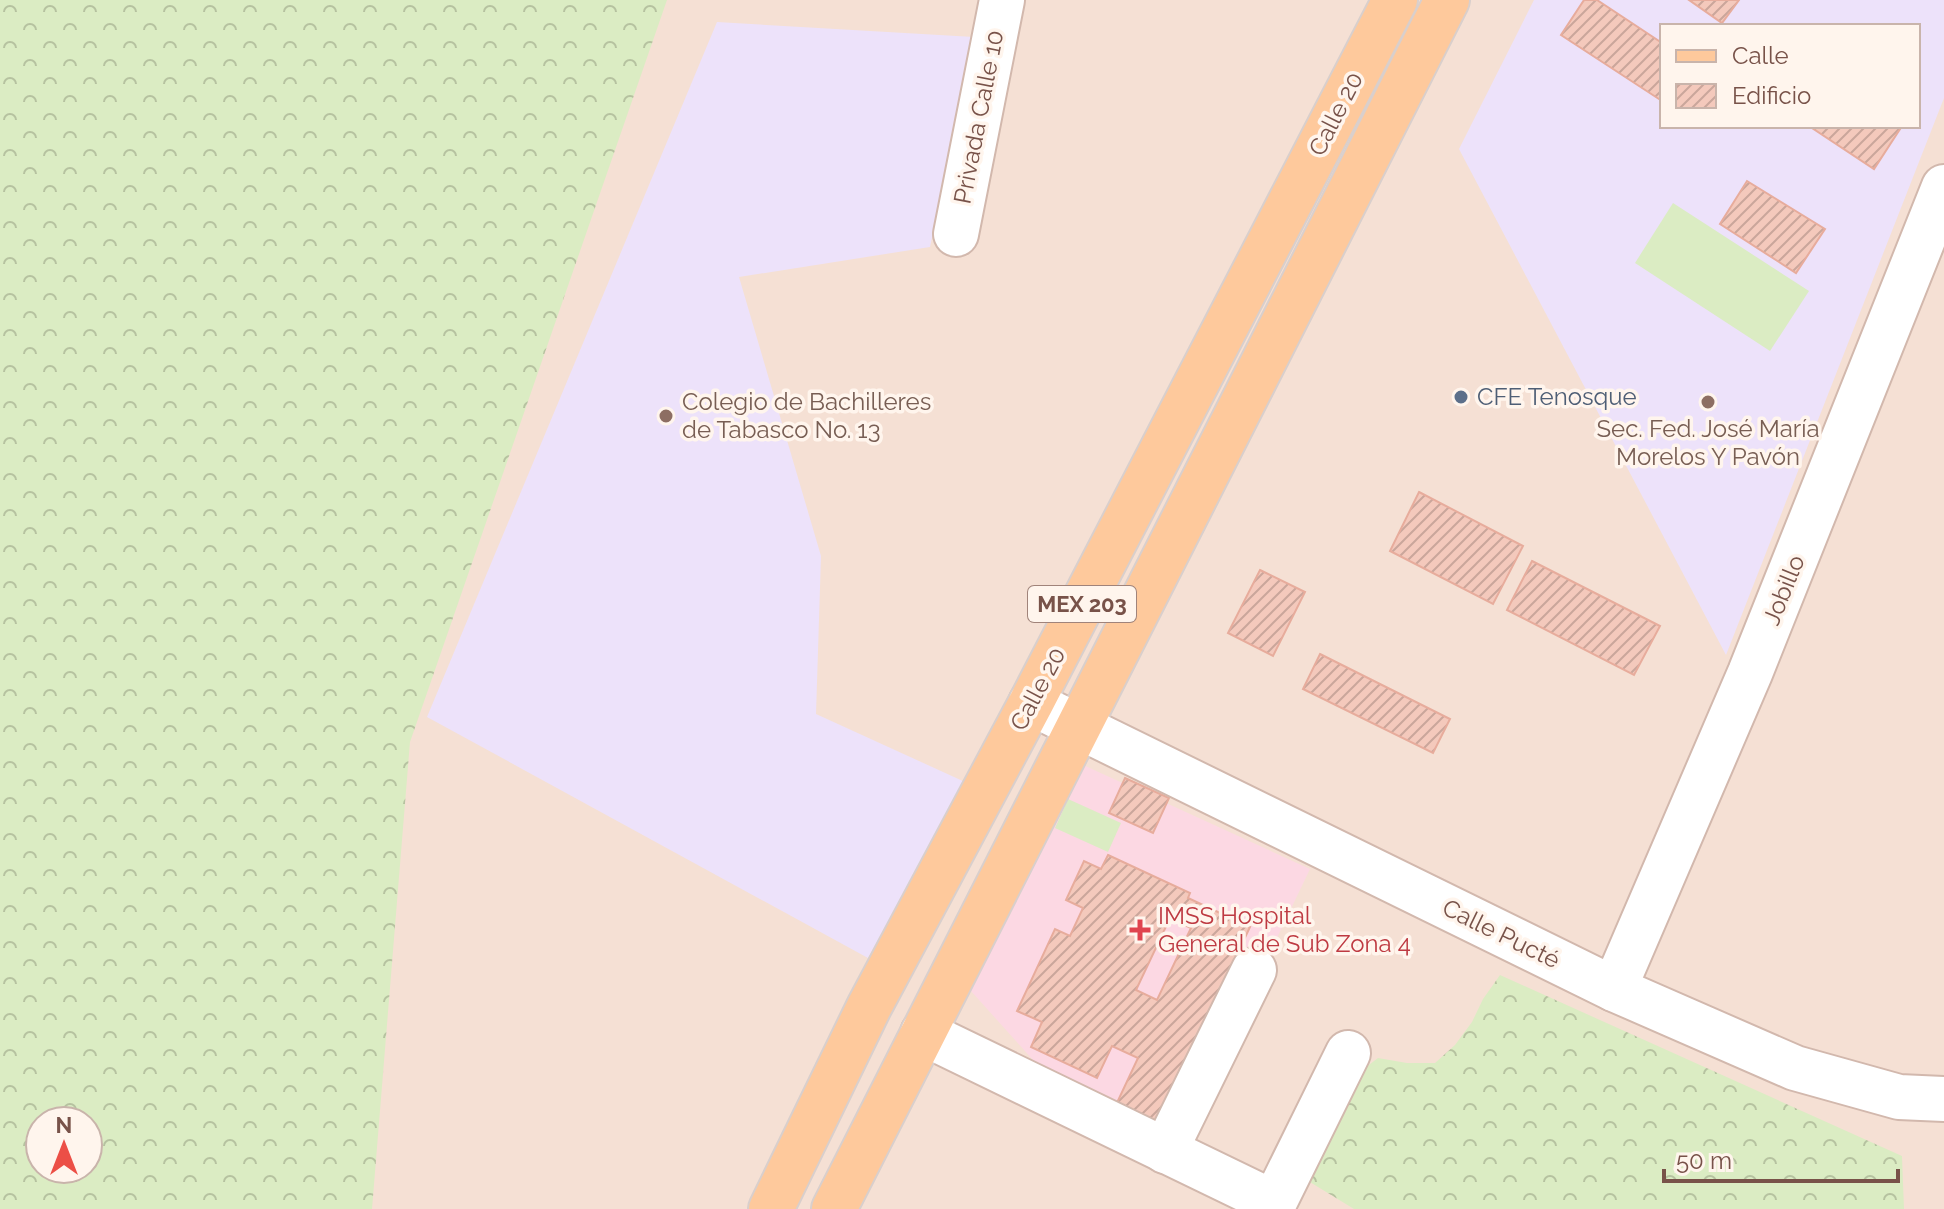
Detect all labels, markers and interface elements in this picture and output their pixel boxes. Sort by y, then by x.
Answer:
legend [1660,24,1920,128]
street label: Privada Calle 10 [947,28,1010,206]
text: Calle [1732,41,1789,70]
street label: Calle 20 [1302,67,1369,160]
text: Edificio [1732,81,1811,110]
place label: CFE Tenosque [1477,382,1637,411]
place label: Colegio de Bachilleres de Tabasco No. 13 [682,387,931,444]
marker: CFE Tenosque [1452,388,1470,406]
marker: Sec. Fed. José María Morelos Y Pavón [1699,393,1717,411]
marker: Colegio de Bachilleres de Tabasco No. 13 [657,407,675,425]
place label: Sec. Fed. José María Morelos Y Pavón [1596,414,1820,471]
street label: Jobillo [1756,551,1811,629]
road number: MEX 203 [1028,586,1136,622]
street label: Calle 20 [1004,642,1071,735]
street label: Calle Pucté [1438,893,1565,974]
place label: IMSS Hospital General de Sub Zona 4 [1158,901,1411,958]
marker: IMSS Hospital General de Sub Zona 4 [1129,919,1151,941]
north arrow [24,1105,104,1185]
text: N [56,1112,72,1138]
scale bar [1664,1133,1898,1183]
text: 50 m [1676,1146,1732,1175]

